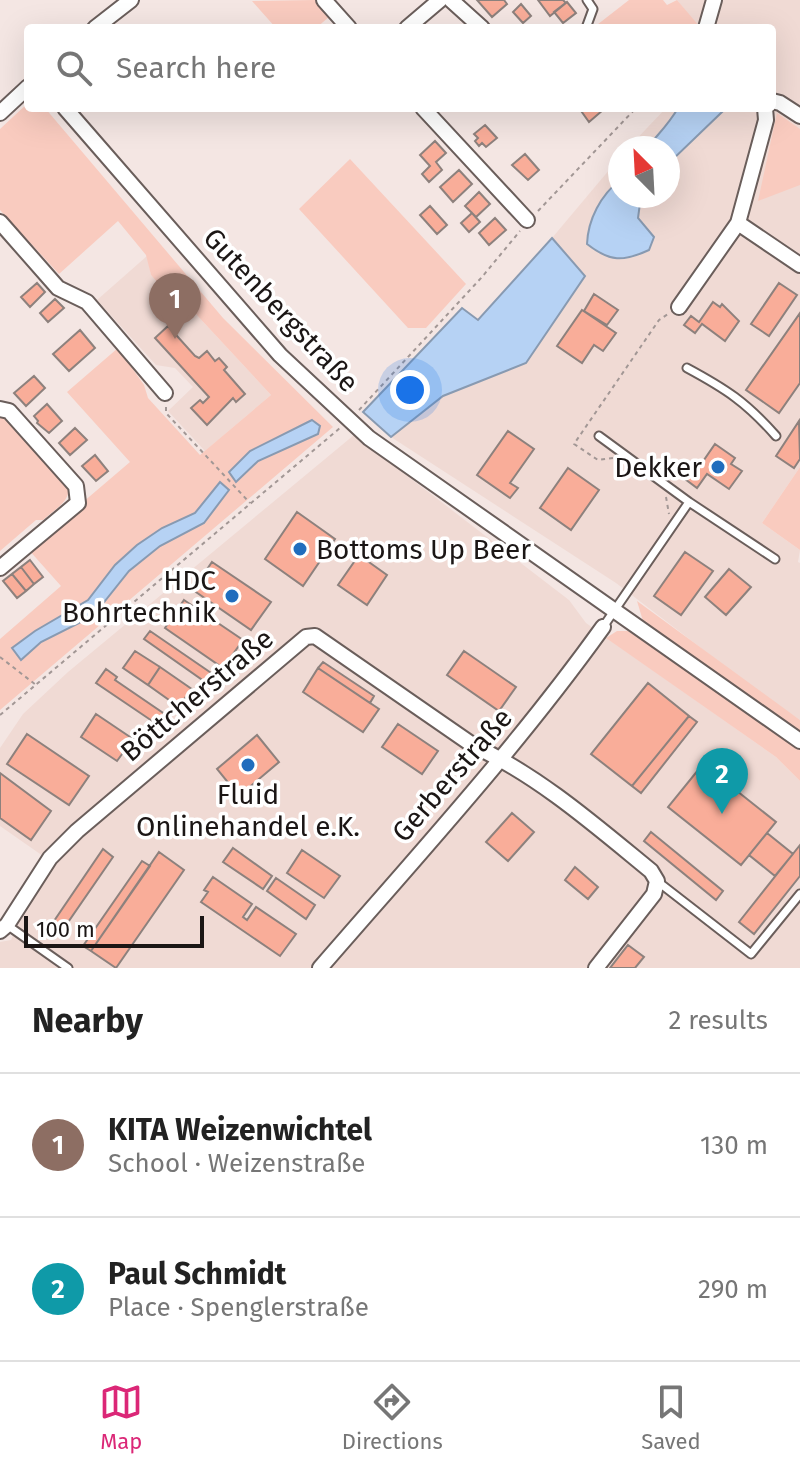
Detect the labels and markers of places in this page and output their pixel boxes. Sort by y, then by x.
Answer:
pin: 1 [149,273,201,339]
place label: Dekker [614,451,702,484]
marker: Dekker [709,458,727,476]
place label: Bottoms Up Beer [316,533,531,566]
marker: Bottoms Up Beer [291,540,309,558]
place label: HDC Bohrtechnik [62,564,217,629]
marker: HDC Bohrtechnik [223,587,241,605]
pin: 2 [696,748,748,814]
marker: Fluid Onlinehandel e.K. [239,756,257,774]
place label: Fluid Onlinehandel e.K. [136,778,360,843]

